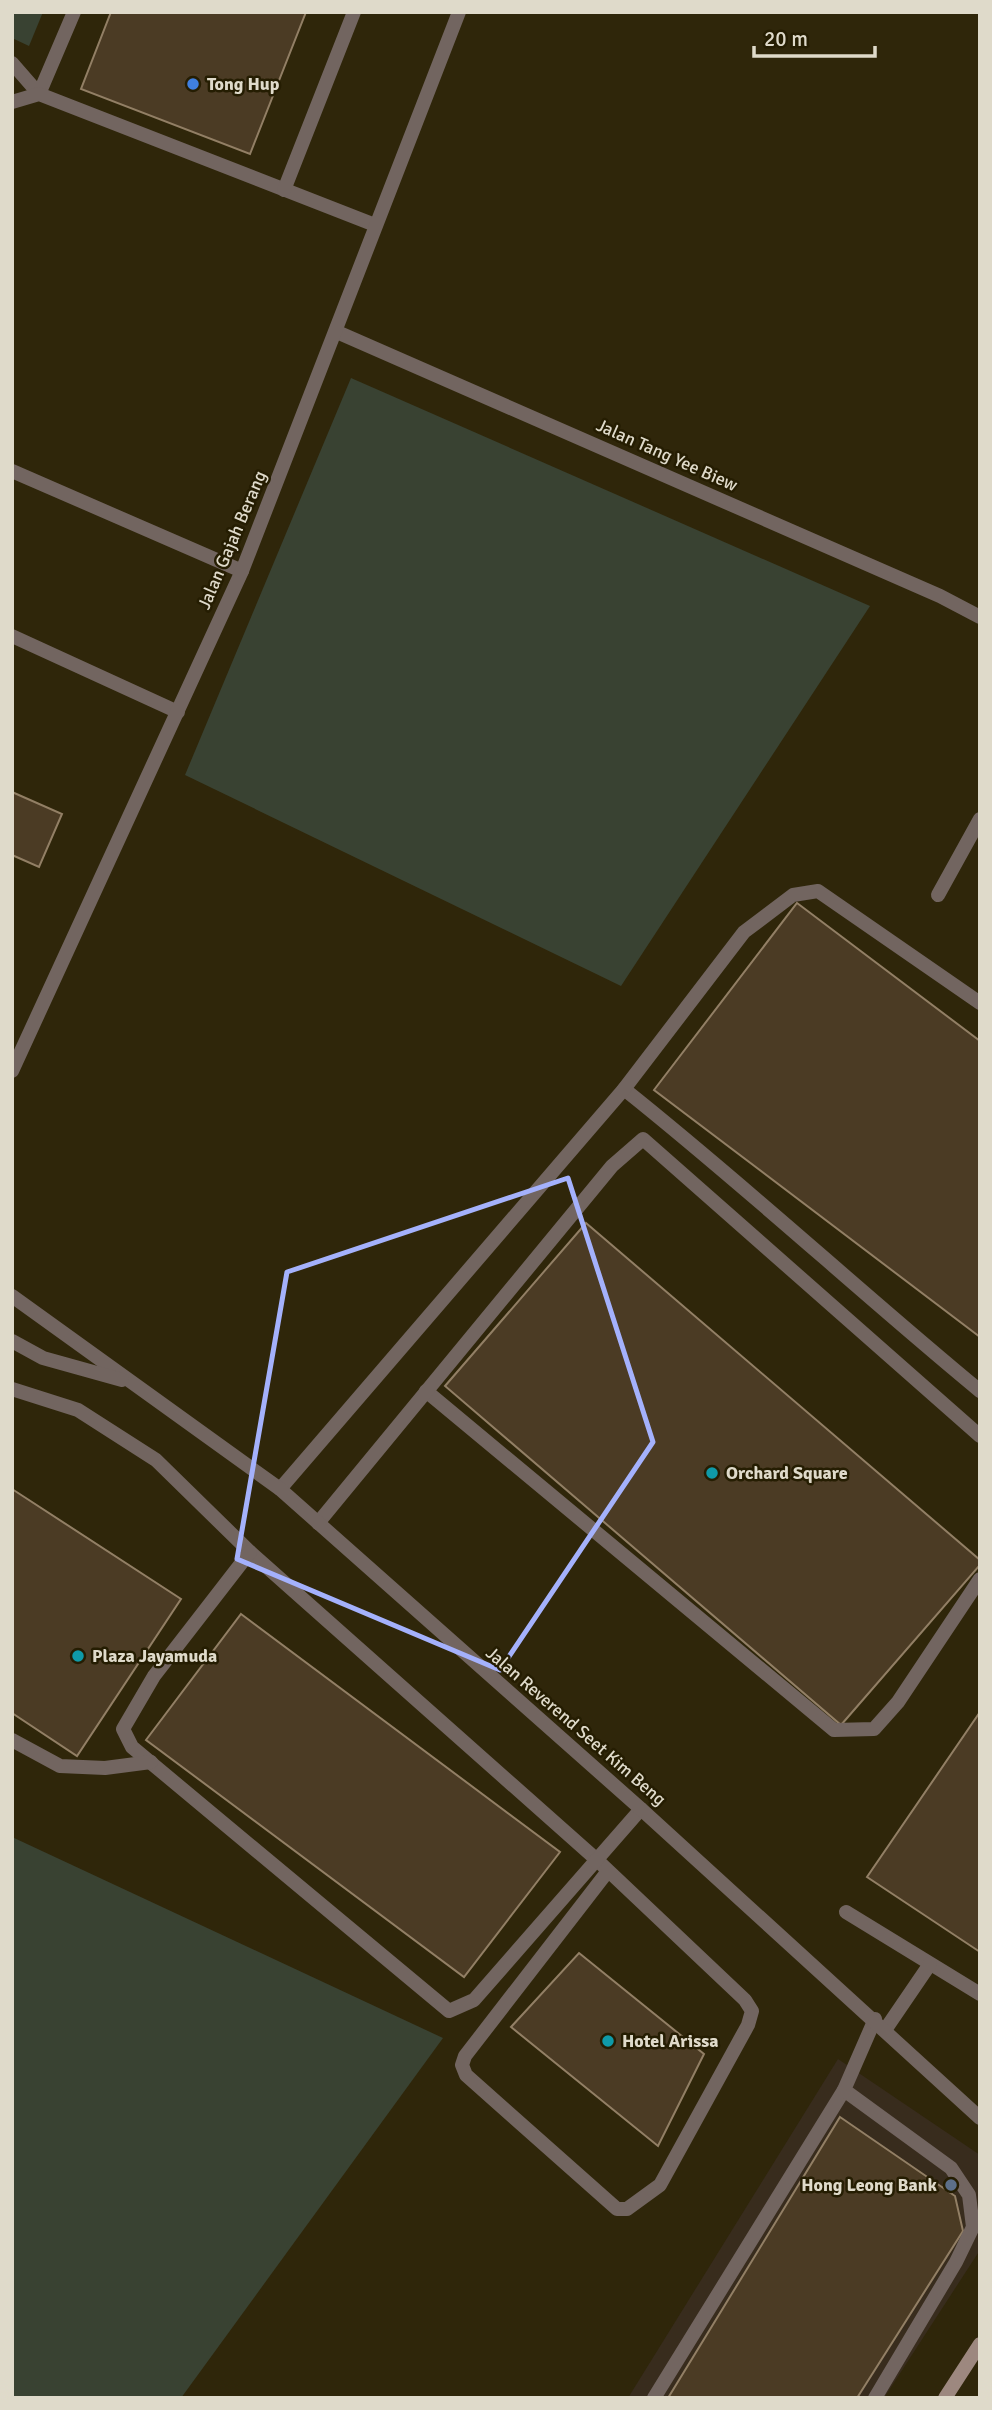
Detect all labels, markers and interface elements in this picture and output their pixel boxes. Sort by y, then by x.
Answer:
scale bar [754,14,875,58]
text: 20 m [764,26,808,52]
place label: Tong Hup [207,73,280,95]
marker: Tong Hup [185,76,201,92]
street label: Jalan Tang Yee Biew [593,414,741,496]
street label: Jalan Gajah Berang [193,467,271,613]
place label: Orchard Square [726,1462,848,1484]
marker: Orchard Square [704,1465,720,1481]
street label: Jalan Reverend Seet Kim Beng [482,1642,670,1810]
place label: Plaza Jayamuda [92,1645,217,1667]
marker: Plaza Jayamuda [70,1648,86,1664]
place label: Hotel Arissa [622,2030,718,2052]
marker: Hotel Arissa [600,2033,616,2049]
place label: Hong Leong Bank [801,2174,938,2196]
marker: Hong Leong Bank [943,2177,959,2193]

